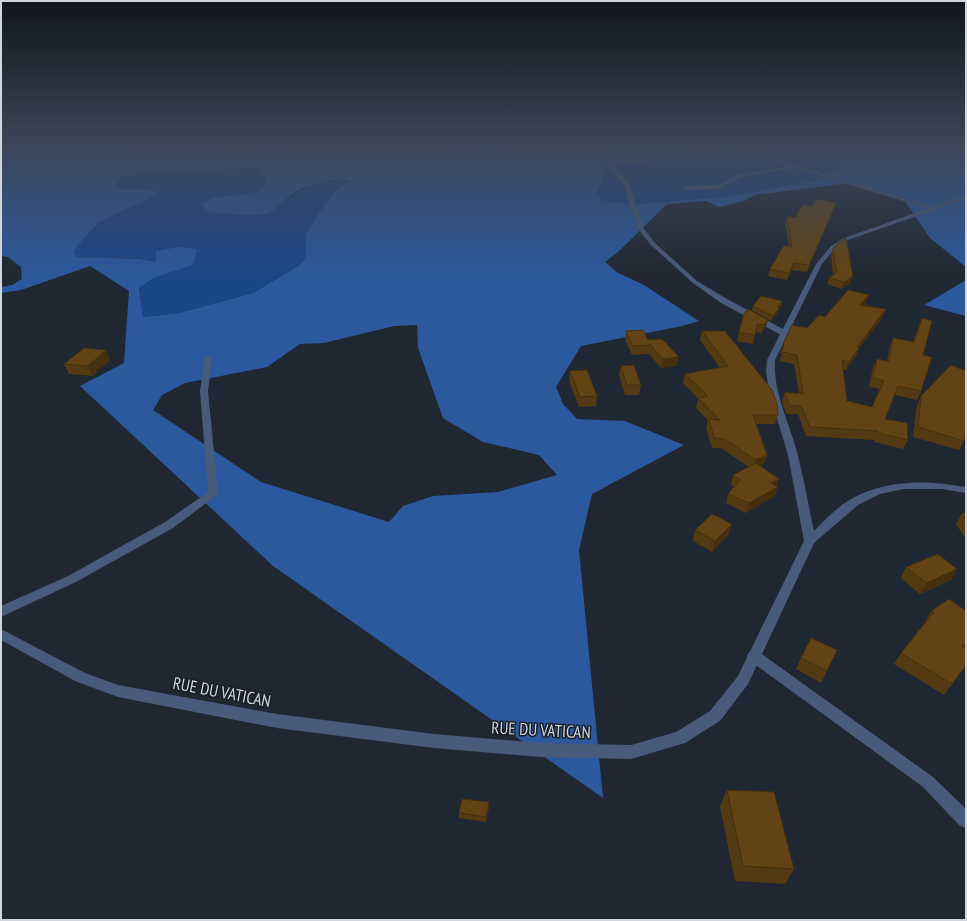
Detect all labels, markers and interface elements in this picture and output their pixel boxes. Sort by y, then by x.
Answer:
street label: RUE DU VATICAN [171,672,273,712]
street label: RUE DU VATICAN [491,716,591,744]

